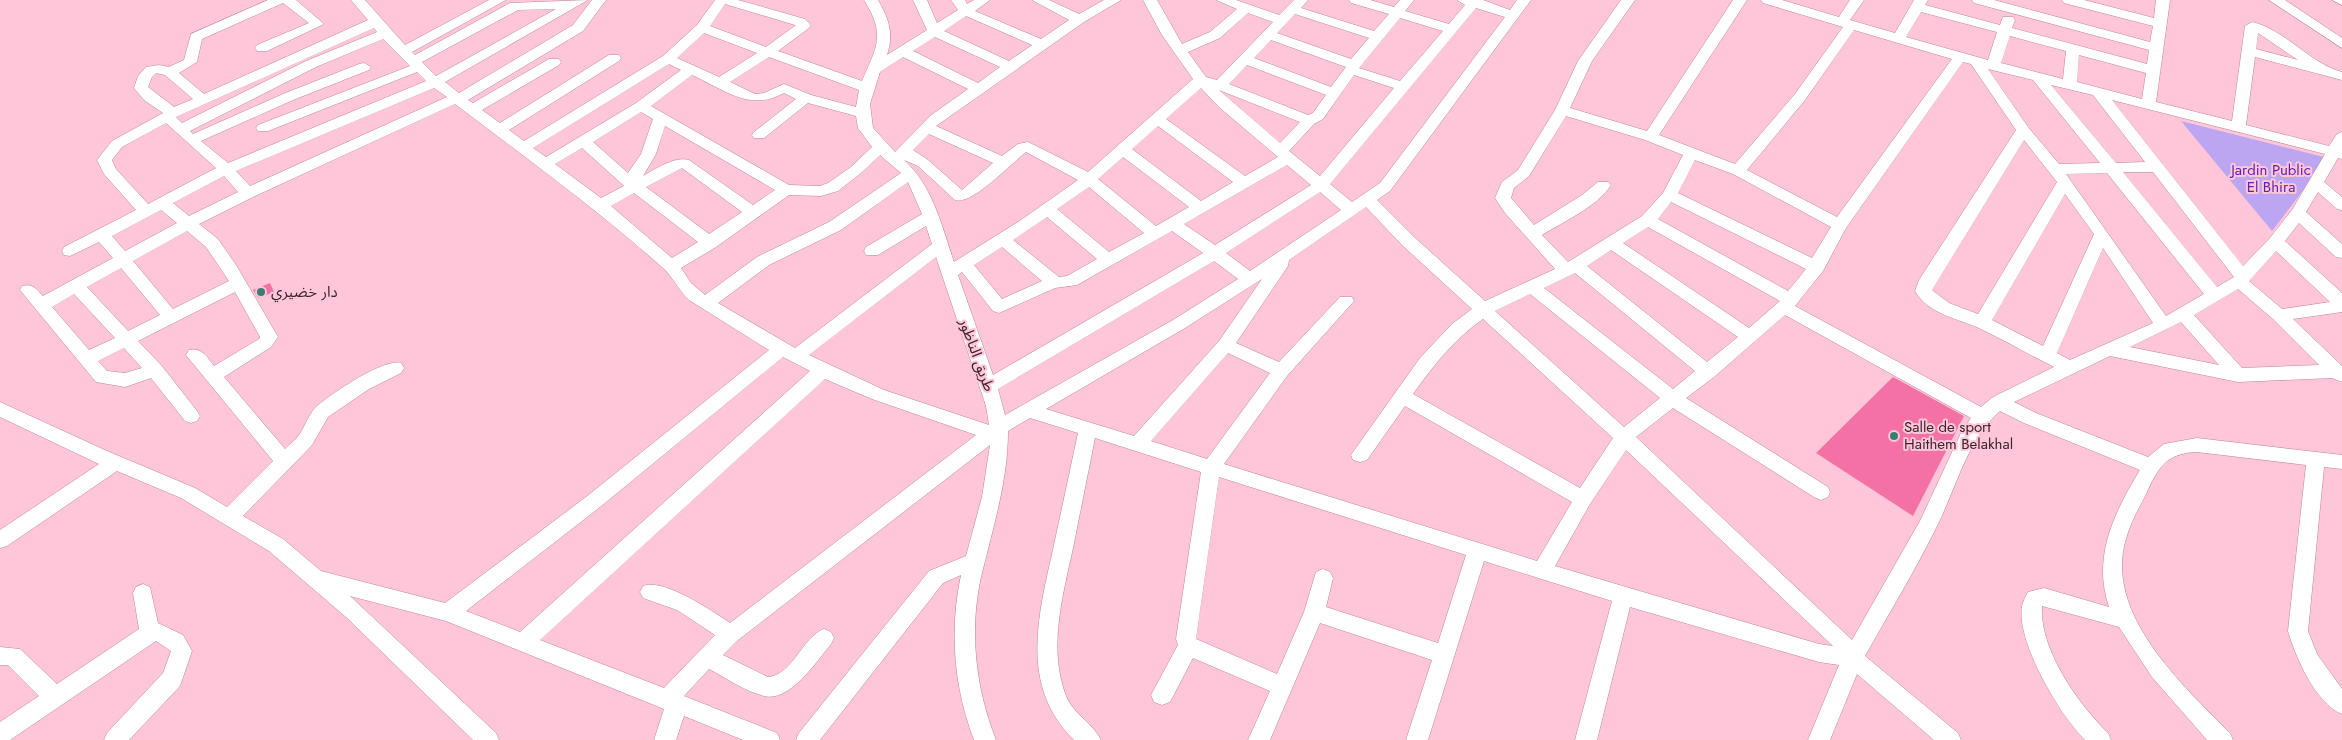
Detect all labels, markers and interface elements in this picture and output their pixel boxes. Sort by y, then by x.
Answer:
park label: Jardin Public El Bhira [2229,159,2311,198]
place label: دار خضيري [271,281,338,303]
marker: دار خضيري [255,286,267,298]
street label: طريق الناظور [953,314,1000,395]
place label: Salle de sport Haithem Belakhal [1904,416,2013,455]
marker: Salle de sport Haithem Belakhal [1888,430,1900,442]

